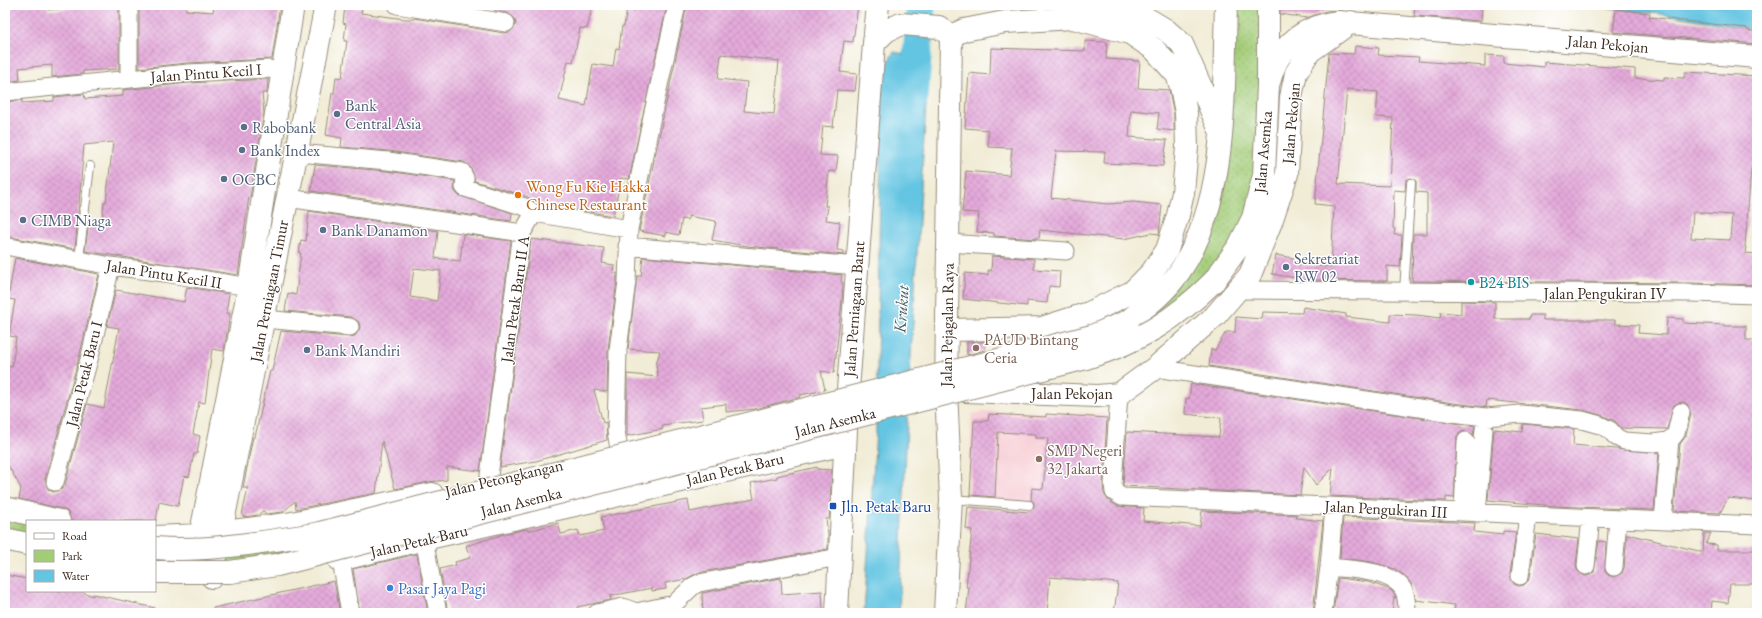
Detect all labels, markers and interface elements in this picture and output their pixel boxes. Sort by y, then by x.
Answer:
street label: Jalan Pekojan [1564,30,1650,58]
street label: Jalan Pintu Kecil I [148,59,263,88]
street label: Jalan Pekojan [1277,81,1305,167]
place label: Bank Central Asia [345,95,422,134]
marker: Bank Central Asia [332,109,342,119]
street label: Jalan Asemka [1249,109,1277,196]
place label: Rabobank [252,117,317,138]
marker: Rabobank [239,122,249,132]
place label: Bank Index [250,140,320,161]
marker: Bank Index [237,145,247,155]
place label: OCBC [232,169,276,190]
marker: OCBC [219,174,229,184]
place label: Wong Fu Kie Hakka Chinese Restaurant [526,176,651,215]
marker: Wong Fu Kie Hakka Chinese Restaurant [513,190,523,200]
place label: CIMB Niaga [31,210,112,231]
marker: CIMB Niaga [18,215,28,225]
street label: Jalan Perniagaan Timur [245,218,293,366]
place label: Bank Danamon [331,220,429,241]
marker: Bank Danamon [318,225,328,235]
street label: Jalan Petak Baru II A [495,233,534,366]
street label: Jalan Perniagaan Barat [839,240,869,380]
place label: Sekretariat RW 02 [1294,248,1359,287]
street label: Jalan Pintu Kecil II [103,254,224,294]
street label: Jalan Pejagalan Raya [935,262,959,389]
marker: Sekretariat RW 02 [1281,262,1291,272]
place label: B24 BIS [1479,272,1529,293]
marker: B24 BIS [1466,277,1476,287]
water label: Krukut [888,283,914,335]
street label: Jalan Pengukiran IV [1542,283,1667,304]
street label: Jalan Petak Baru I [60,318,107,431]
place label: PAUD Bintang Ceria [984,329,1079,368]
place label: Bank Mandiri [315,340,400,361]
marker: PAUD Bintang Ceria [971,343,981,353]
marker: Bank Mandiri [302,345,312,355]
street label: Jalan Pekojan [1029,383,1113,404]
street label: Jalan Asemka [790,402,878,443]
place label: SMP Negeri 32 Jakarta [1047,440,1122,479]
street label: Jalan Petak Baru [682,447,786,491]
street label: Jalan Petongkangan [441,454,566,502]
marker: SMP Negeri 32 Jakarta [1034,454,1044,464]
street label: Jalan Asemka [476,482,564,523]
street label: Jalan Pengukiran III [1322,495,1448,523]
place label: Jln. Petak Baru [839,496,932,517]
marker: Jln. Petak Baru [828,501,838,511]
street label: Jalan Petak Baru [366,519,470,563]
legend [26,520,156,592]
text: Road [62,528,88,544]
text: Park [62,548,83,564]
text: Water [62,568,89,584]
place label: Pasar Jaya Pagi [398,578,486,599]
marker: Pasar Jaya Pagi [385,583,395,593]

